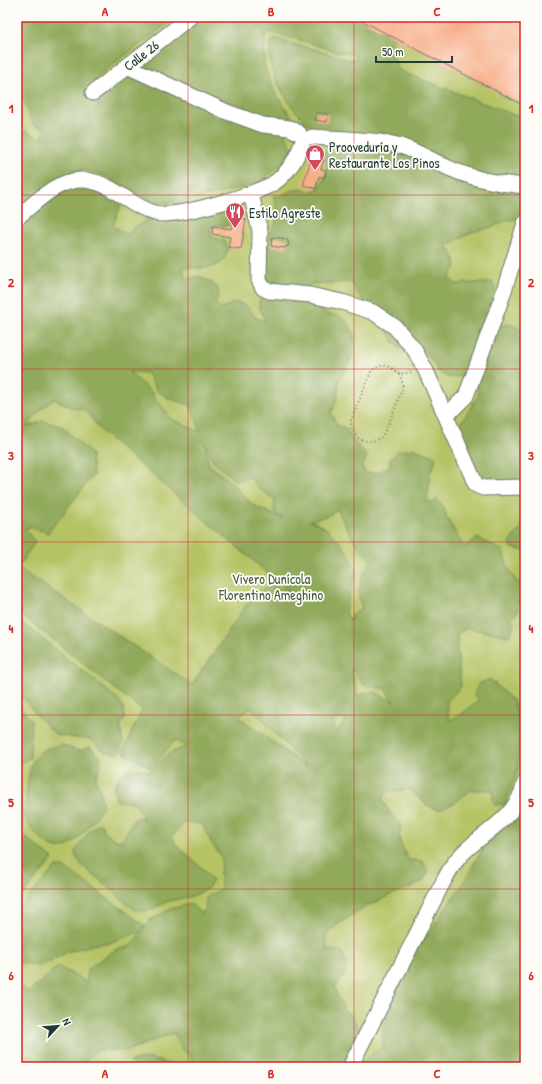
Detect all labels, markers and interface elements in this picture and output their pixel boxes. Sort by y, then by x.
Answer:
text: A [102,2,109,20]
text: B [268,2,275,20]
text: C [433,2,441,20]
street label: Calle 26 [119,35,163,75]
scale bar [376,38,452,64]
text: 50 m [382,43,403,60]
text: 1 [9,99,14,117]
text: 1 [529,99,534,117]
place label: Prooveduría y Restaurante Los Pinos [329,137,440,172]
shop icon: Prooveduría y Restaurante Los Pinos [304,143,326,171]
restaurant icon: Estilo Agreste [224,201,246,229]
place label: Estilo Agreste [249,203,321,223]
text: 2 [8,273,15,291]
text: 2 [528,273,535,291]
text: 3 [8,446,14,464]
text: 3 [528,446,534,464]
park label: Vivero Dunícola Florentino Ameghino [218,569,323,605]
text: 4 [9,619,14,637]
text: 4 [529,619,534,637]
text: 5 [8,793,14,811]
text: 5 [528,793,534,811]
text: 6 [8,966,14,984]
text: 6 [528,966,534,984]
north arrow [38,1006,78,1046]
text: N [59,1016,75,1027]
text: A [102,1064,109,1082]
text: B [268,1064,275,1082]
text: C [433,1064,441,1082]

